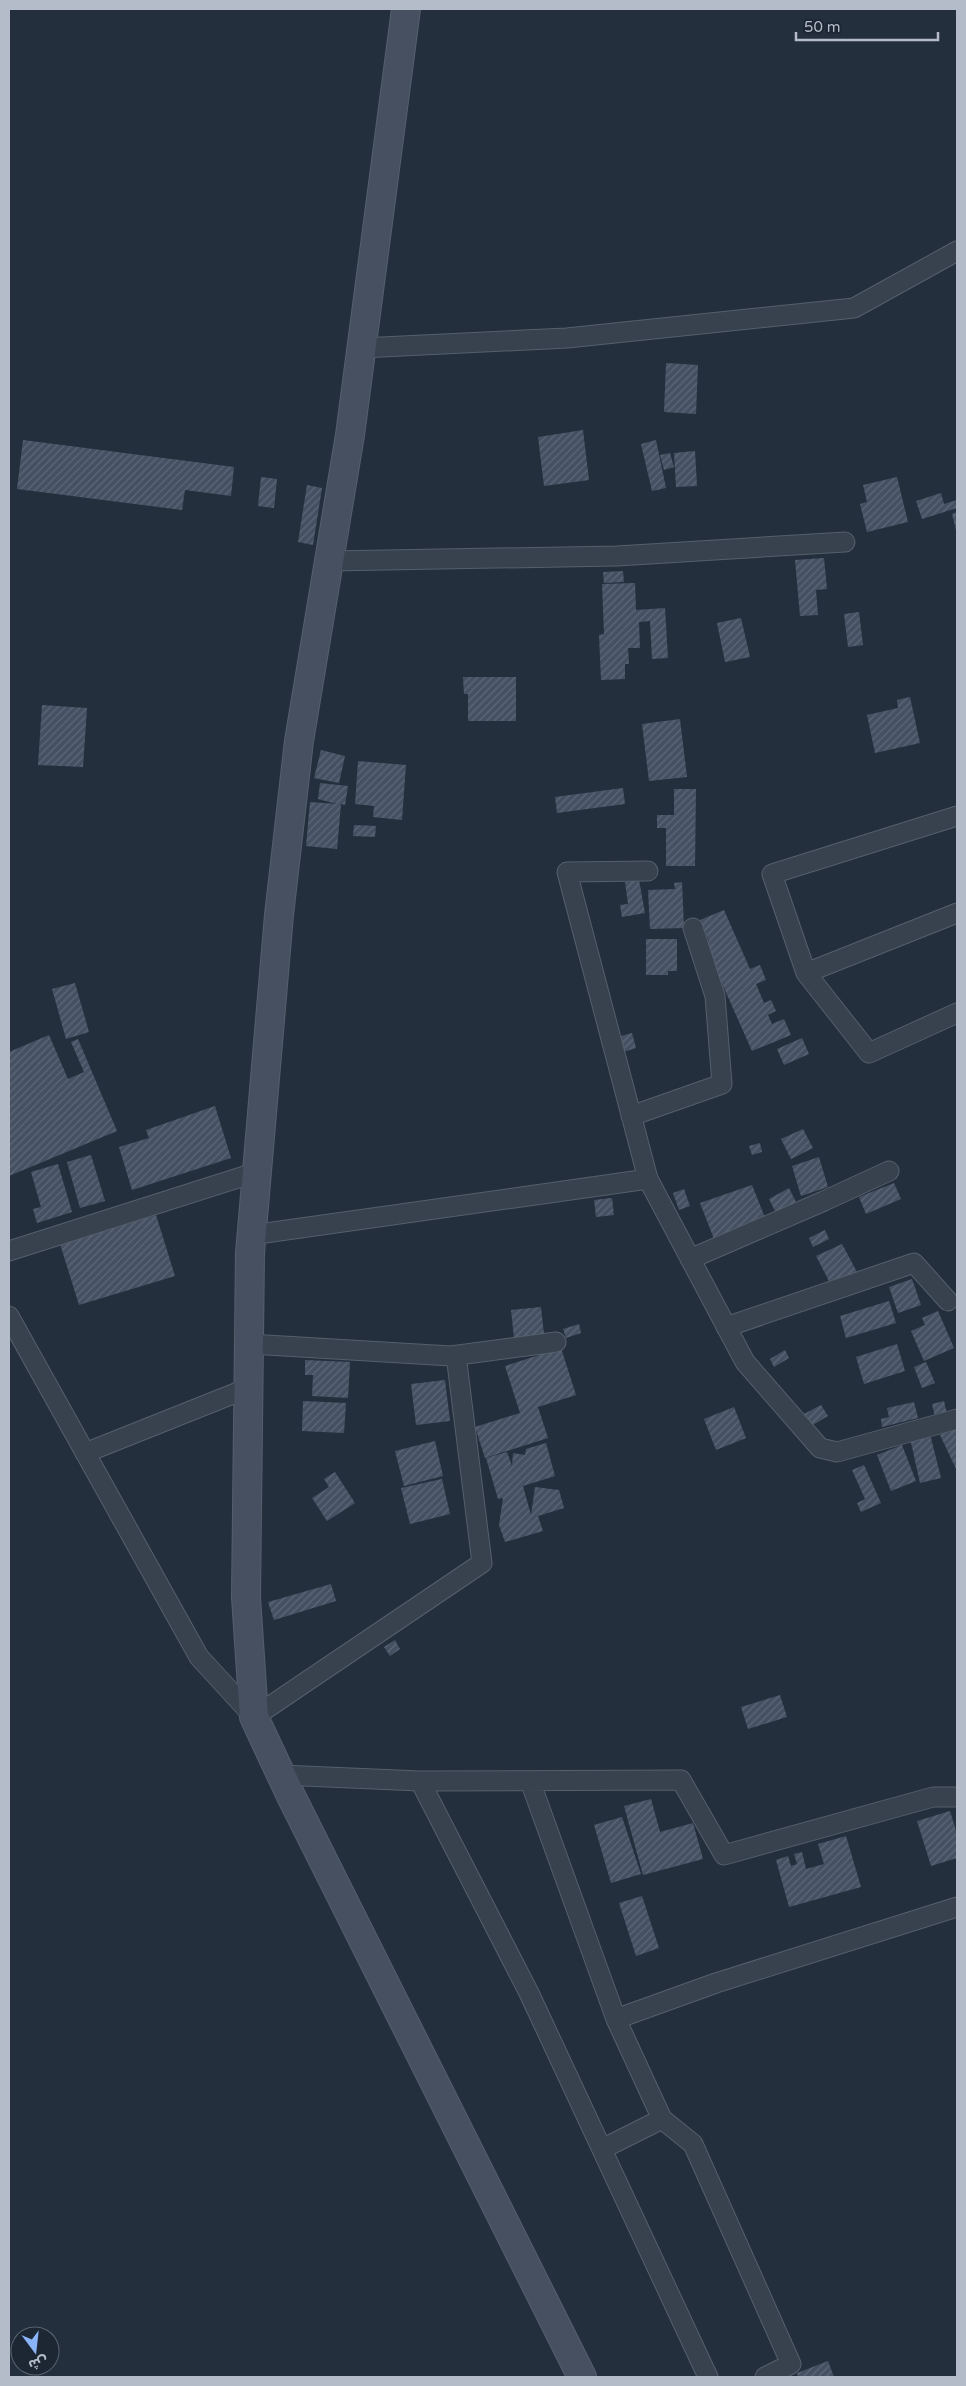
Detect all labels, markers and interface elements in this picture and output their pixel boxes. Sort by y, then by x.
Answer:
scale bar [796,10,938,42]
text: 50 m [804,18,841,36]
north arrow [10,2326,60,2376]
text: ش [27,2352,50,2374]

